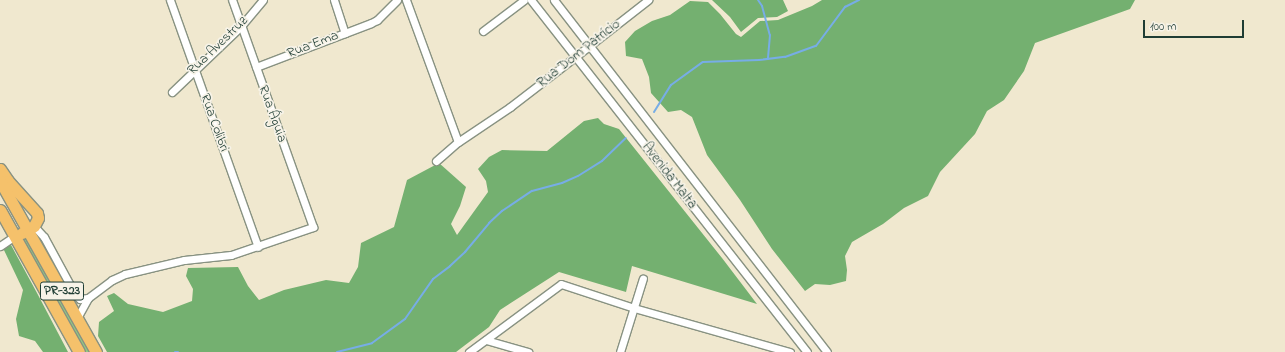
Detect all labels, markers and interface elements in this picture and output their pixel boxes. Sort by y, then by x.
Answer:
scale bar [1145,12,1246,38]
street label: Rua Avestruz [184,13,252,79]
street label: Rua Dom Patrício [534,16,624,92]
text: 100 m [1150,18,1177,36]
street label: Rua Ema [285,28,341,62]
street label: Rua Águia [254,83,290,145]
street label: Rua Colibri [196,92,232,154]
street label: Avenida Malta [638,139,700,213]
road number: PR-323 [39,280,85,302]

